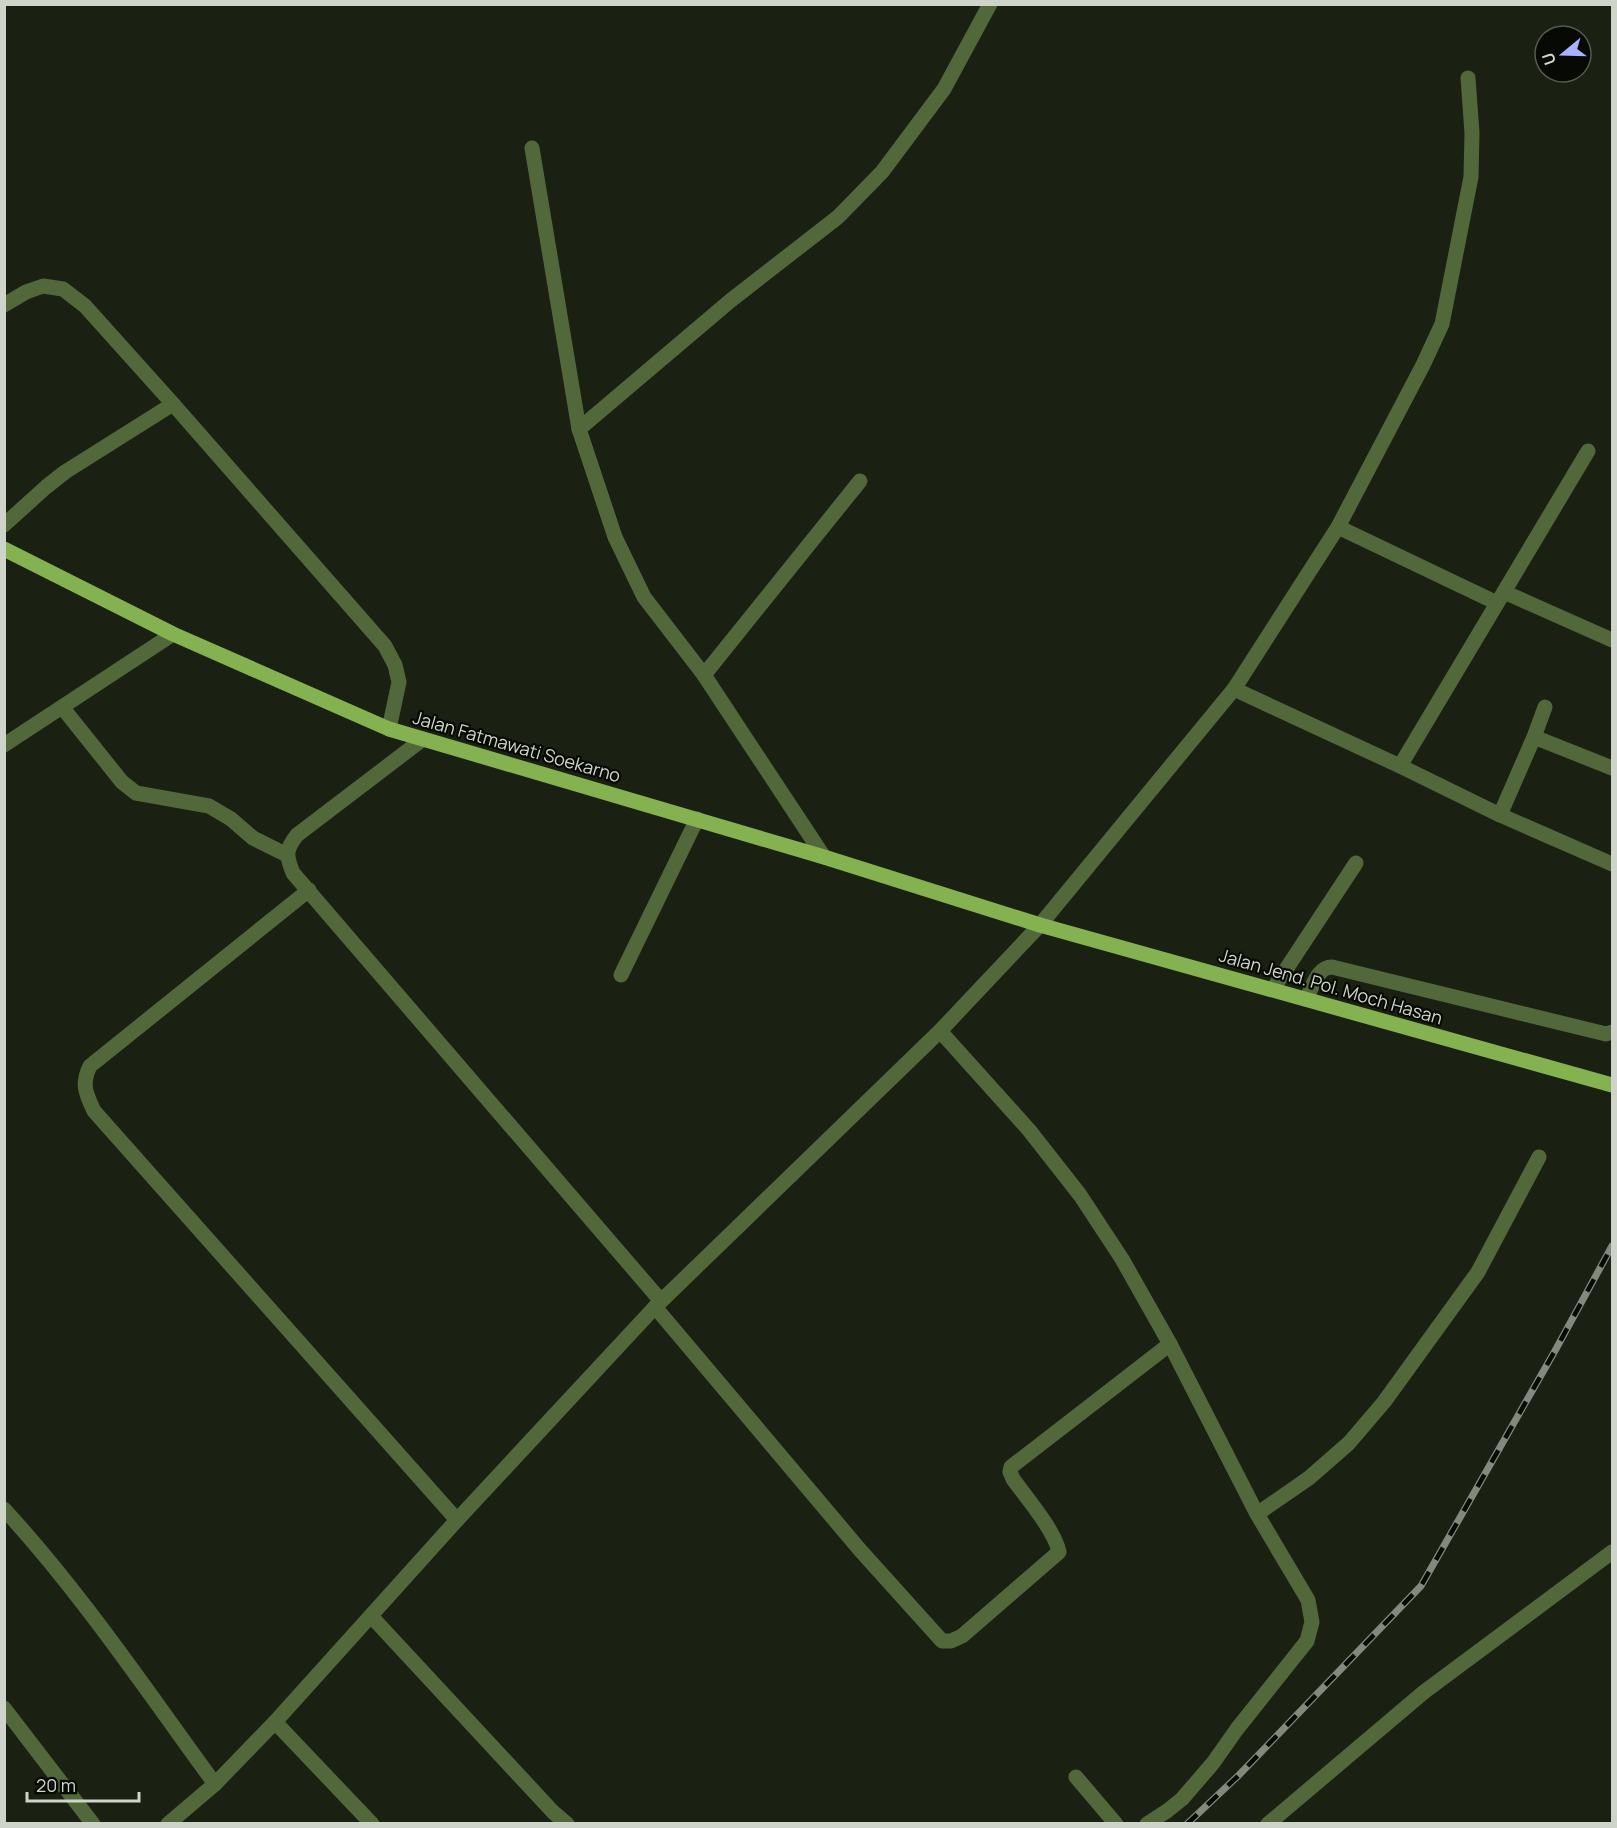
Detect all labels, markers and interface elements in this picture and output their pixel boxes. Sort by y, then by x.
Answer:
north arrow [1533,24,1593,84]
text: U [1537,50,1561,68]
street label: Jalan Fatmawati Soekarno [410,705,624,787]
street label: Jalan Jend. Pol. Moch Hasan [1217,943,1445,1029]
scale bar [27,1765,140,1803]
text: 20 m [36,1773,76,1797]

